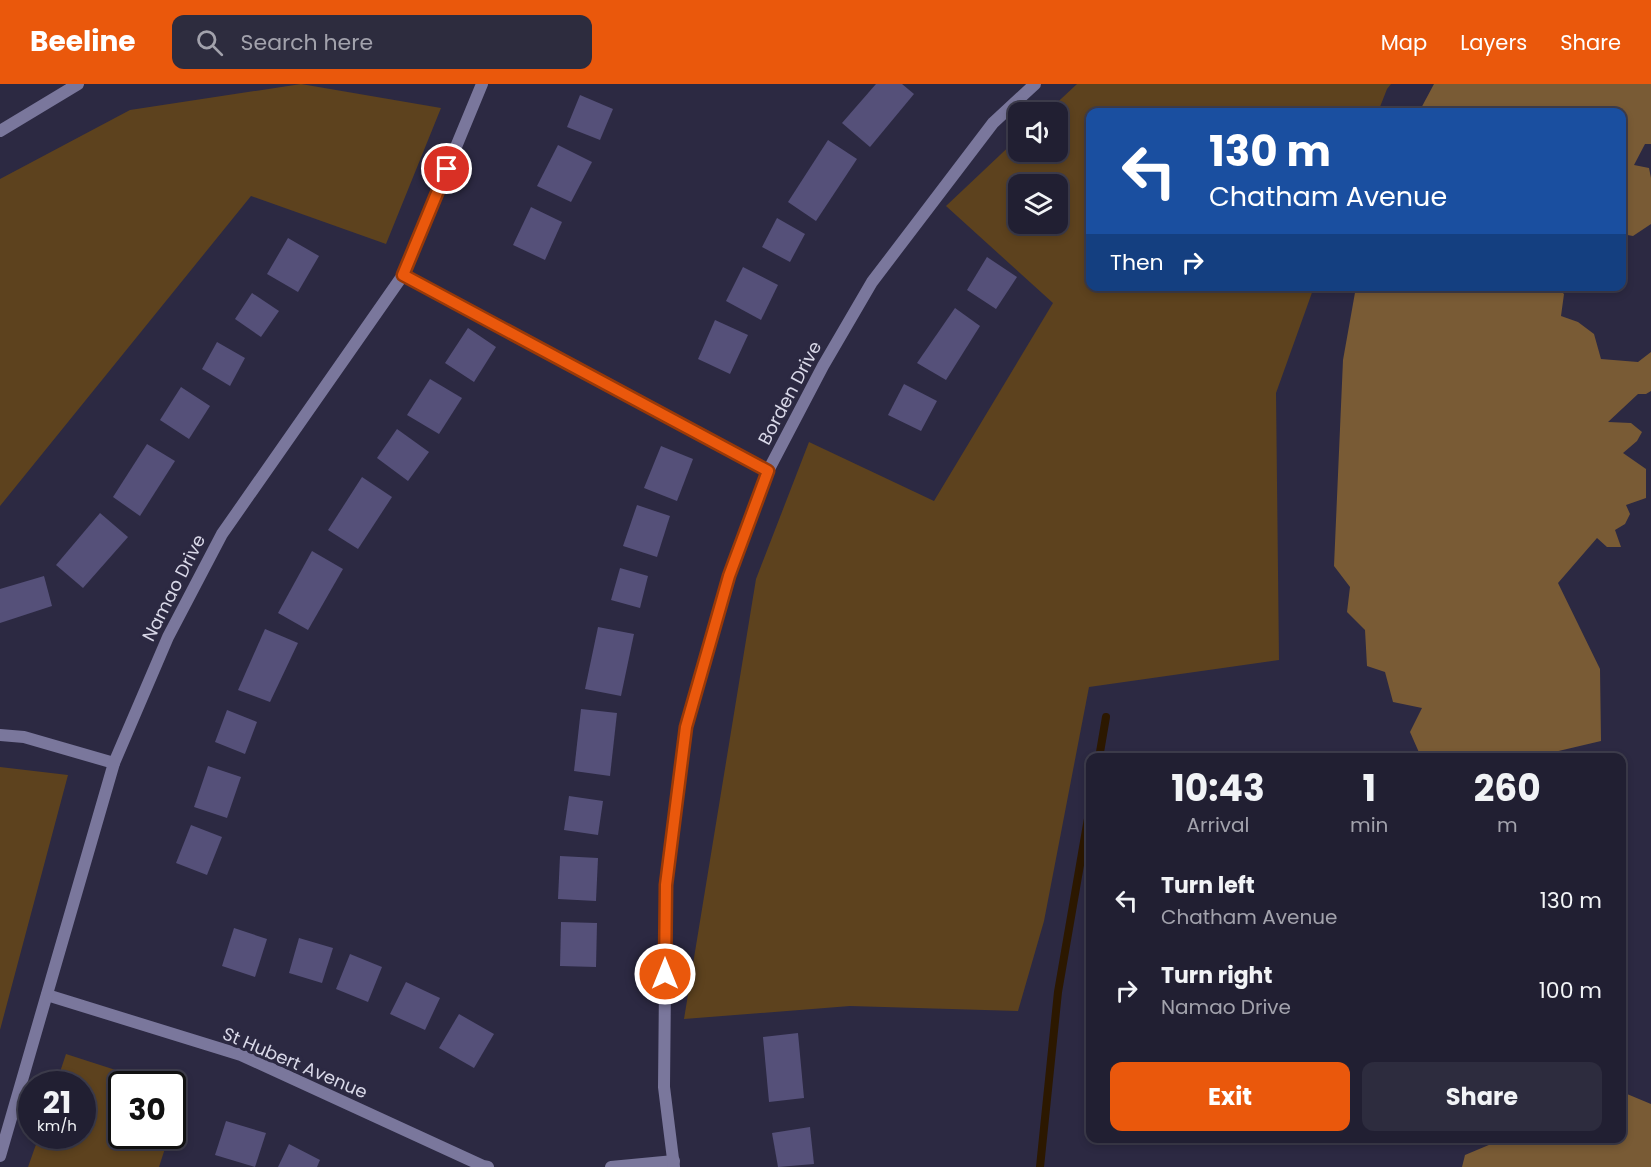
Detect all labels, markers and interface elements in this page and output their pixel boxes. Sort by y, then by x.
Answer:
search box [172,15,592,69]
text: Beeline [30,22,136,61]
icon: search [193,26,226,59]
text: Search here [241,27,373,58]
text: Map [1381,28,1427,57]
text: Layers [1460,28,1527,57]
text: Share [1560,28,1621,57]
map controls [1008,102,1068,234]
button: sound [1008,102,1068,162]
text: 130 m [1209,122,1331,181]
icon: left [1110,132,1188,210]
pin [421,143,472,194]
icon: arrive [430,152,463,185]
button: layers [1008,174,1068,234]
text: Chatham Avenue [1209,178,1447,215]
icon: right [1176,246,1209,279]
text: Then [1110,247,1164,278]
street label: Borden Drive [752,337,827,449]
street label: Namao Drive [136,530,211,646]
text: 10:43 [1171,763,1265,814]
text: 1 [1362,763,1376,814]
text: 260 [1474,763,1541,814]
text: Arrival [1187,811,1250,839]
text: min [1350,811,1388,839]
text: m [1497,811,1517,839]
text: Turn left [1161,870,1255,901]
icon: left [1110,884,1143,917]
text: 130 m [1540,885,1602,916]
text: Chatham Avenue [1161,903,1337,931]
position arrow [633,942,697,1006]
text: Turn right [1161,960,1272,991]
icon: right [1110,974,1143,1007]
text: 100 m [1539,975,1602,1006]
text: Namao Drive [1161,993,1291,1021]
street label: St Hubert Avenue [219,1021,371,1104]
button: Exit [1110,1062,1350,1131]
button: Share [1362,1062,1602,1131]
speed limit sign: 30 [108,1071,186,1149]
text: 21 [43,1081,71,1124]
text: km/h [37,1115,77,1136]

